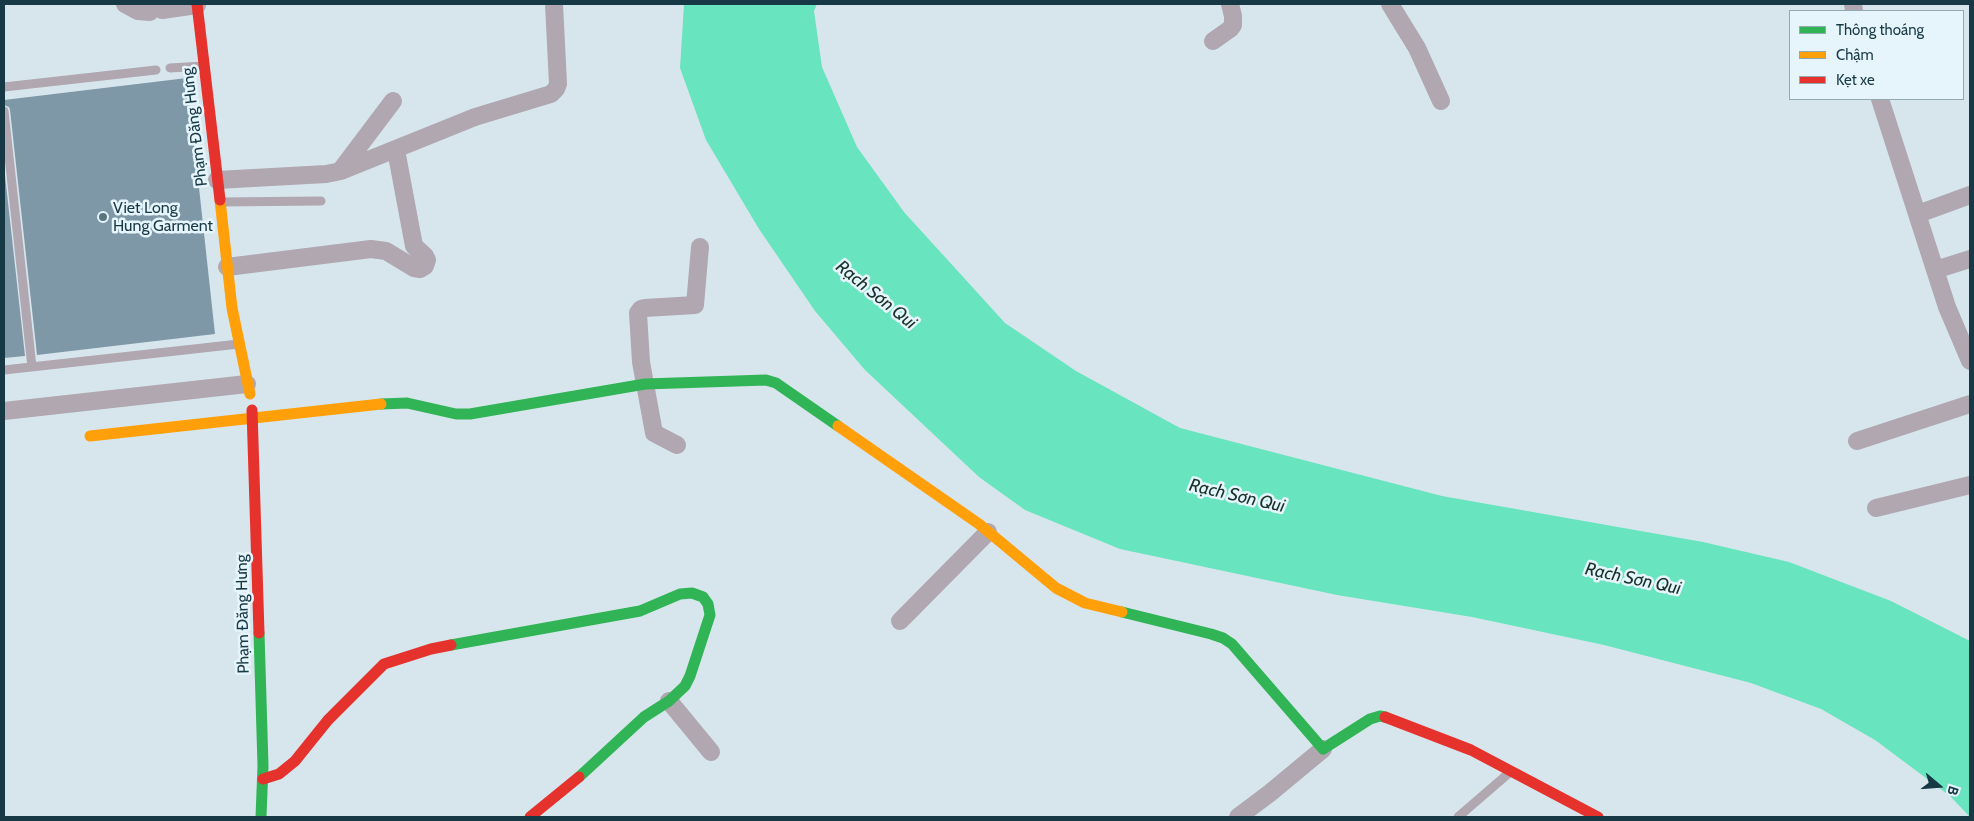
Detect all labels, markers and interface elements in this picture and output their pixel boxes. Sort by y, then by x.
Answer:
legend [1789,10,1964,100]
text: Thông thoáng [1836,21,1924,39]
text: Chậm [1836,46,1874,64]
street label: Phạm Đăng Hưng [178,67,212,187]
text: Kẹt xe [1836,71,1875,89]
place label: Viet Long Hung Garment [113,198,213,236]
marker: Viet Long Hung Garment [97,211,109,223]
water label: Rạch Sơn Qui [831,256,921,334]
water label: Rạch Sơn Qui [1187,475,1287,517]
street label: Phạm Đăng Hưng [232,554,254,674]
water label: Rạch Sơn Qui [1583,558,1683,600]
north arrow [1914,761,1964,811]
text: B [1943,784,1963,798]

